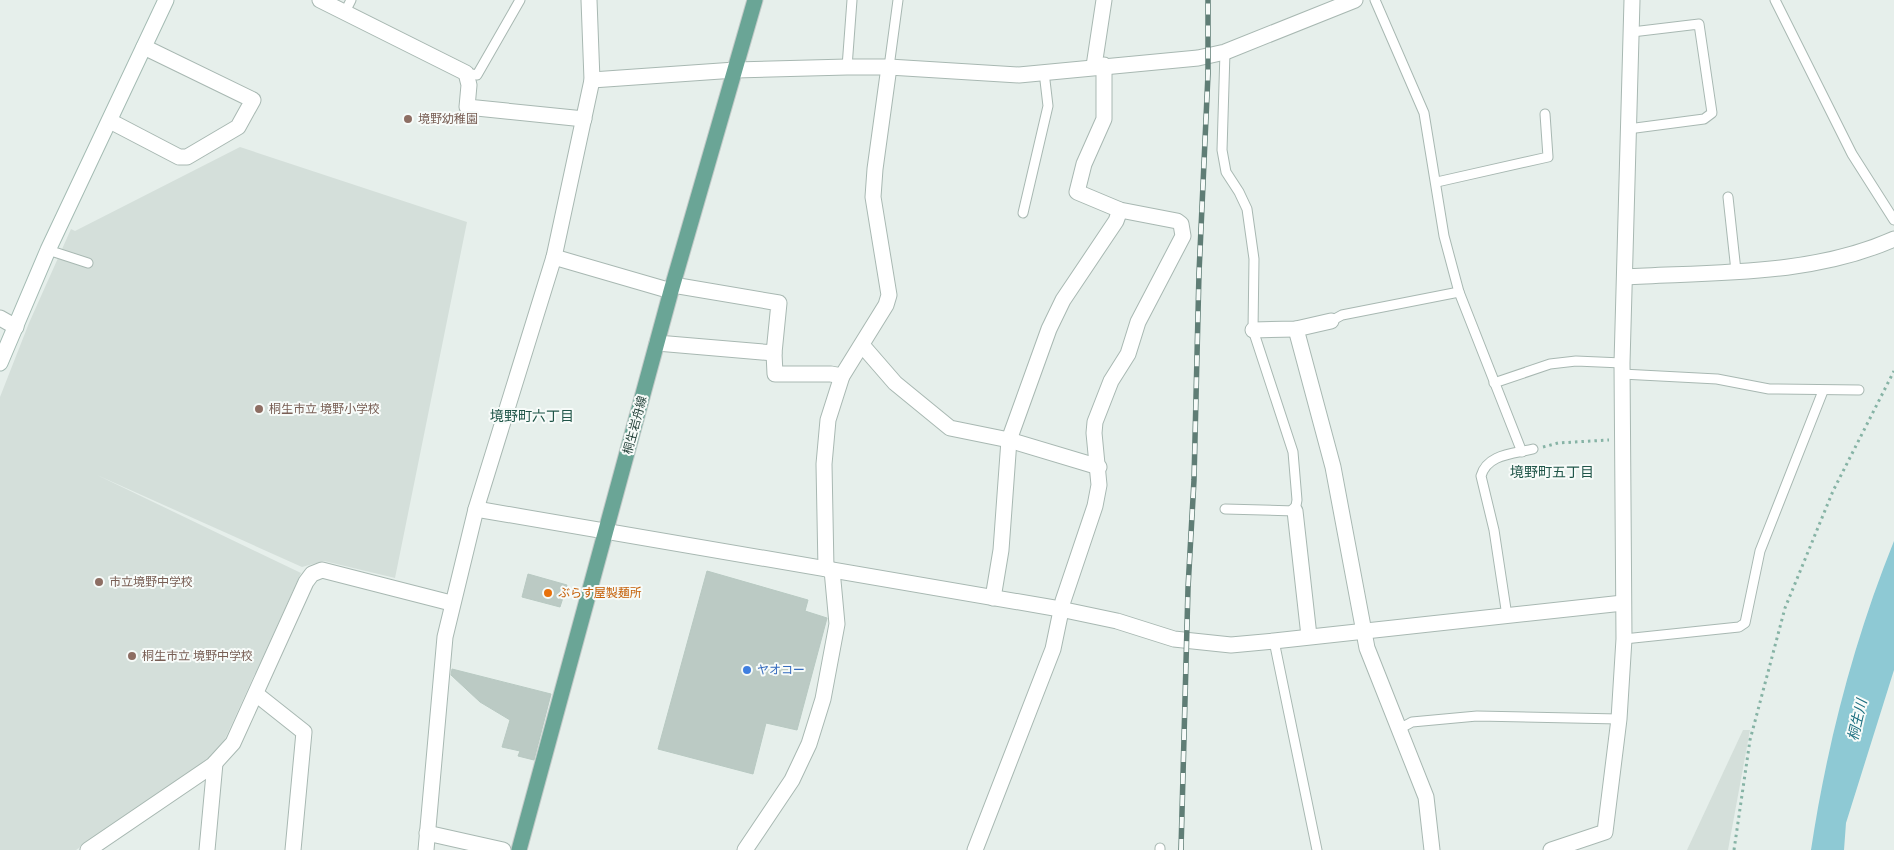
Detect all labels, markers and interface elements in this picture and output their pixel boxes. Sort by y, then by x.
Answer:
place label: 境野幼稚園 [418,112,478,126]
marker: 境野幼稚園 [402,113,414,125]
street label: 桐生岩舟線 [620,394,650,456]
place label: 桐生市立 境野小学校 [269,402,380,416]
marker: 桐生市立 境野小学校 [253,403,265,415]
district label: 境野町六丁目 [490,408,574,425]
district label: 境野町五丁目 [1510,464,1594,481]
place label: 市立境野中学校 [109,575,193,589]
marker: 市立境野中学校 [93,576,105,588]
place label: ぶらす屋製麺所 [558,586,642,600]
marker: ぶらす屋製麺所 [542,587,554,599]
place label: 桐生市立 境野中学校 [142,649,253,663]
marker: 桐生市立 境野中学校 [126,650,138,662]
place label: ヤオコー [757,663,805,677]
marker: ヤオコー [741,664,753,676]
water label: 桐生川 [1844,696,1871,742]

